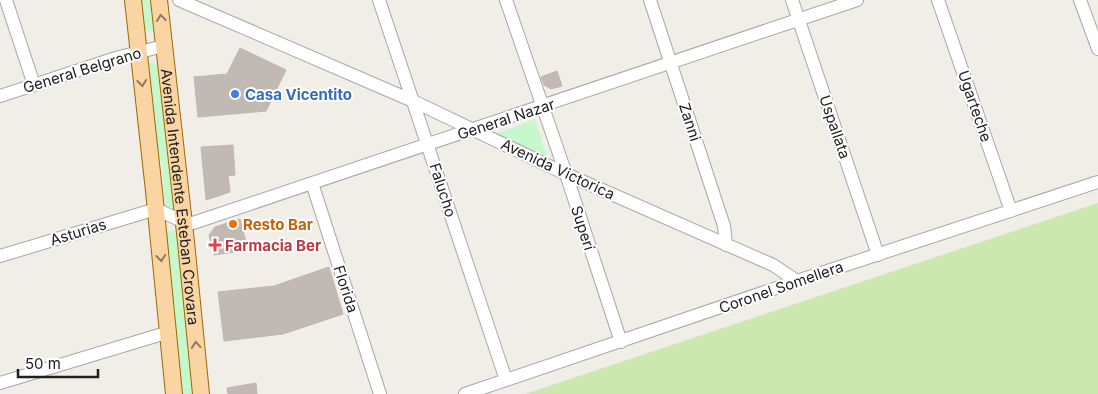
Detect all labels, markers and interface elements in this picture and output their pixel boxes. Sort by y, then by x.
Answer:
one-way arrow [156,13,167,21]
street label: General Belgrano [21,43,143,97]
street label: Avenida Intendente Esteban Crovara [157,68,204,326]
street label: Ugarteche [954,68,996,144]
one-way arrow [136,79,147,87]
place label: Casa Vicentito [245,85,352,104]
marker: Casa Vicentito [229,88,241,100]
street label: Uspallata [815,93,855,161]
street label: General Nazar [455,94,558,144]
street label: Zanni [675,100,705,144]
street label: Avenida Victorica [498,134,618,204]
street label: Falucho [425,161,461,219]
street label: Superí [567,203,599,253]
street label: Asturias [48,214,109,250]
place label: Resto Bar [243,215,313,234]
marker: Resto Bar [227,218,239,230]
place label: Farmacia Ber [225,236,321,255]
marker: Farmacia Ber [209,239,221,251]
one-way arrow [155,254,166,262]
street label: Coronel Somellera [716,257,846,317]
street label: Florida [329,263,363,315]
one-way arrow [191,341,202,349]
scale bar [18,346,98,378]
text: 50 m [25,354,61,373]

